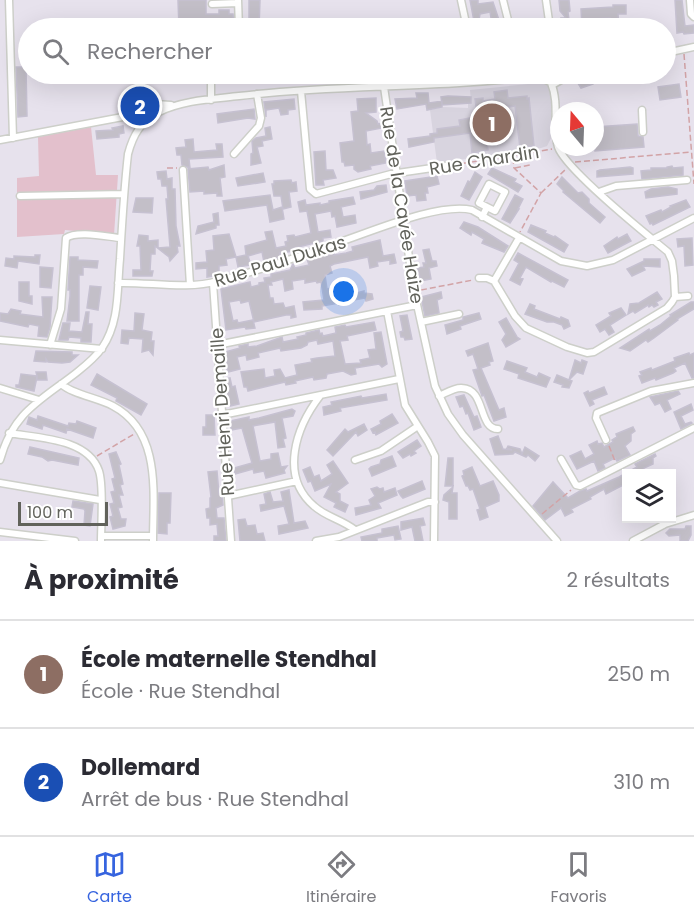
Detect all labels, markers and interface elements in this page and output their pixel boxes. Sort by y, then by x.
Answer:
search box [18,18,676,84]
icon: search [39,35,72,68]
text: Rechercher [87,36,213,67]
pin: 2 [120,84,160,128]
pin: 1 [472,100,512,146]
north arrow [550,102,604,156]
street label: Rue de la Cavée Haize [374,104,430,306]
street label: Rue Chardin [427,139,541,181]
street label: Rue Paul Dukas [211,229,349,293]
your location [329,277,358,306]
street label: Rue Henri Demaille [204,327,240,497]
map controls [622,469,676,523]
button: layers [622,469,676,523]
scale bar [18,499,108,526]
text: 100 m [27,501,73,524]
text: À proximité [24,562,179,598]
text: 2 résultats [567,566,670,594]
text: École maternelle Stendhal [81,644,377,675]
text: 1 [40,660,47,688]
text: 250 m [607,660,670,688]
text: École · Rue Stendhal [81,677,280,705]
text: Dollemard [81,752,200,783]
text: 2 [38,768,49,796]
text: 310 m [613,768,670,796]
text: Arrêt de bus · Rue Stendhal [81,785,349,813]
tab: Carte [87,848,132,909]
tab: Itinéraire [306,848,377,909]
tab: Favoris [551,848,607,909]

